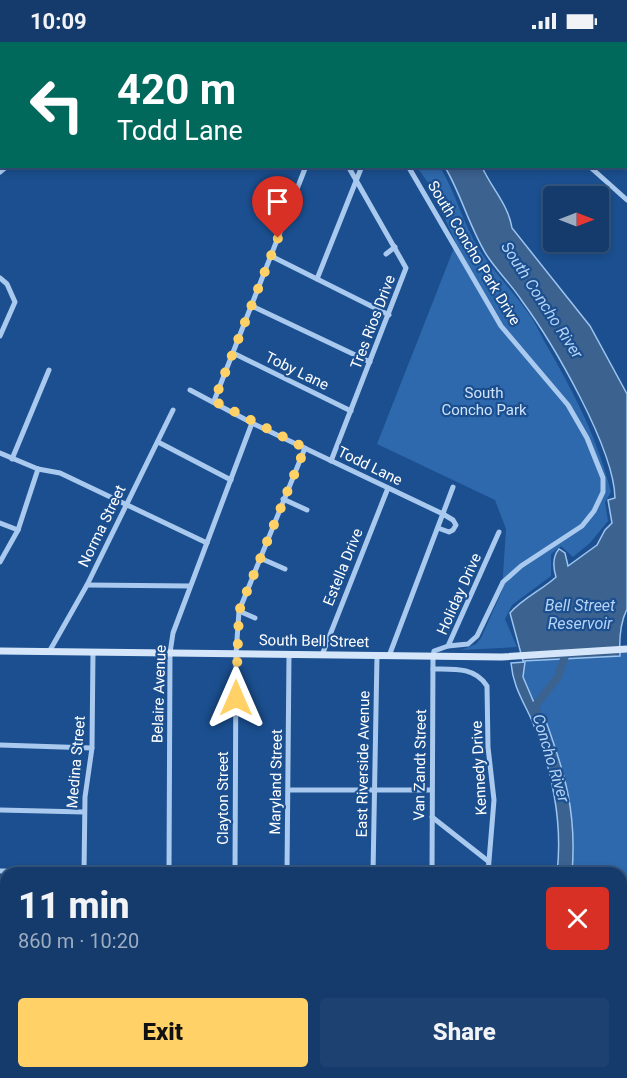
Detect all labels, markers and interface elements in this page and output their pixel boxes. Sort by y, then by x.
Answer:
text: 10:09 [30,9,87,34]
text: 420 m [117,65,236,114]
icon: left [18,66,96,144]
text: Todd Lane [117,115,243,147]
pin [252,176,303,238]
street label: South Concho Park Drive [424,178,524,328]
icon: arrive [261,185,294,218]
north arrow [543,186,609,252]
map controls [543,186,609,252]
water label: South Concho River [497,238,587,363]
street label: Tres Rios Drive [347,272,399,372]
street label: Toby Lane [262,348,332,394]
park label: South Concho Park [441,384,527,419]
street label: Todd Lane [335,443,405,489]
street label: Norma Street [74,482,130,570]
street label: Estella Drive [319,526,367,608]
street label: Holiday Drive [433,550,485,638]
water label: Bell Street Reservoir [545,596,616,633]
street label: South Bell Street [259,631,369,651]
street label: Belaire Avenue [148,644,170,744]
position arrow [204,666,268,730]
street label: East Riverside Avenue [353,690,373,838]
street label: Van Zandt Street [410,709,430,821]
water label: Concho River [529,712,574,805]
street label: Medina Street [63,715,89,809]
street label: Kennedy Drive [468,720,490,816]
street label: Maryland Street [266,729,286,835]
street label: Clayton Street [214,751,232,845]
text: 11 min [18,885,130,927]
button: close [546,887,609,950]
text: 860 m · 10:20 [18,929,139,953]
button: Exit [18,998,308,1067]
button: Share [320,998,609,1067]

